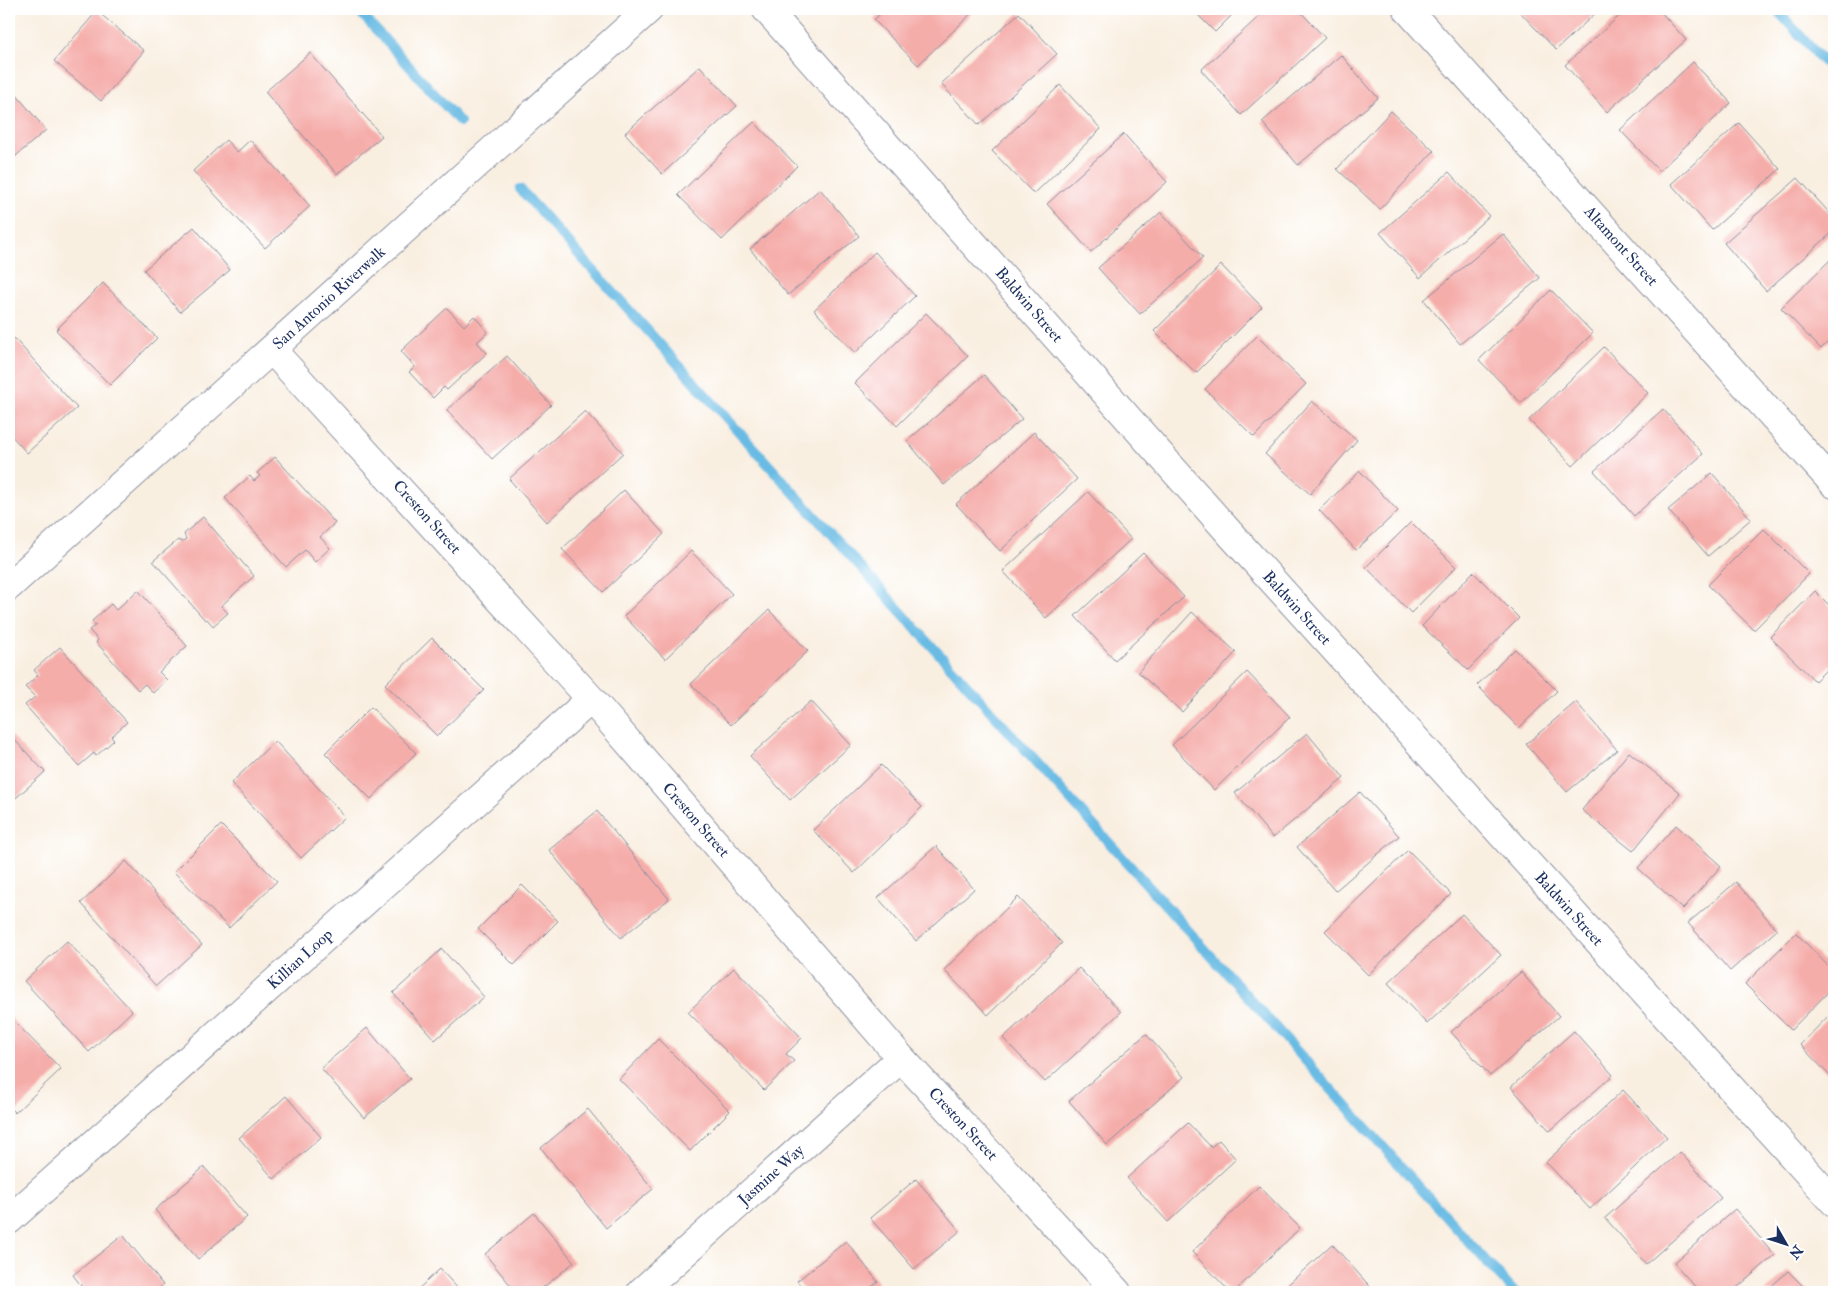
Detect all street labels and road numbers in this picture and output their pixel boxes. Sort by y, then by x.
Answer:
street label: Altamont Street [1579,201,1662,290]
street label: San Antonio Riverwalk [268,242,390,354]
street label: Baldwin Street [991,263,1067,347]
street label: Creston Street [389,476,465,558]
street label: Baldwin Street [1258,567,1336,649]
street label: Creston Street [658,778,734,862]
street label: Baldwin Street [1530,868,1608,950]
street label: Killian Loop [263,924,338,994]
street label: Creston Street [924,1083,1002,1165]
street label: Jasmine Way [733,1140,809,1211]

